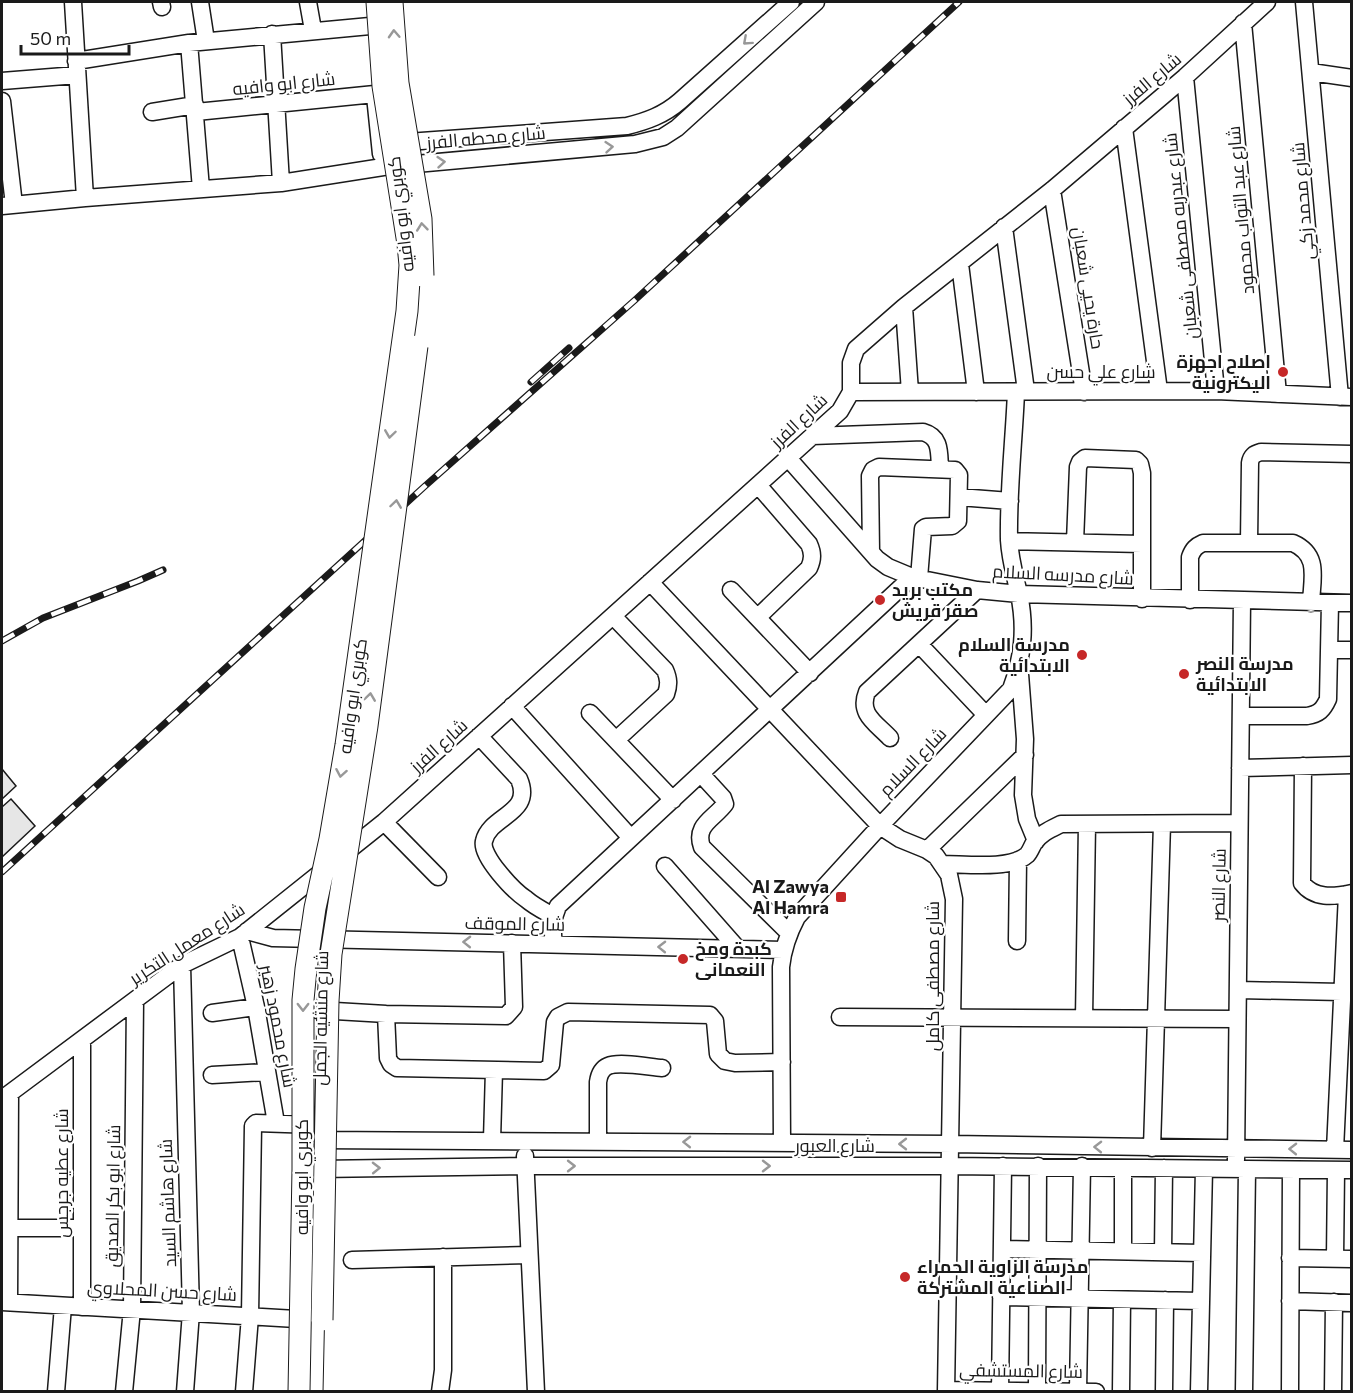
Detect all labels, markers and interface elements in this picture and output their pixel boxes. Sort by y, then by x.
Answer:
scale bar [21,18,129,56]
text: 50 m [30,27,71,49]
one-way arrow [387,30,400,39]
one-way arrow [744,34,754,45]
street label: شارع الفرز [1117,47,1186,111]
street label: شارع ابو وافيه [231,67,337,101]
street label: شارع محطه الفرز [424,121,547,155]
street label: شارع عبد التواب محمود [1222,125,1260,295]
street label: شارع عبدربه مصطفى شعبان [1158,132,1204,340]
one-way arrow [604,141,613,154]
street label: شارع محمد زكي [1286,141,1322,261]
street label: كوبري ابو وافيه [382,155,422,273]
one-way arrow [437,156,446,169]
one-way arrow [416,222,429,231]
street label: حارة يحيى شعبان [1067,225,1109,351]
place label: اصلاح اجهزة اليكترونية [1177,350,1271,394]
street label: شارع علي حسن [1046,360,1156,386]
marker: اصلاح اجهزة اليكترونية [1276,365,1290,379]
street label: شارع الفرز [765,388,833,454]
one-way arrow [384,430,397,439]
one-way arrow [389,499,402,509]
street label: شارع مدرسه السلام [992,559,1134,591]
place label: مكتب بريد صقر قريش [892,578,979,622]
marker: مكتب بريد صقر قريش [873,593,887,607]
place label: مدرسة السلام الابتدائية [958,633,1070,676]
street label: كوبري ابو وافيه [333,637,375,755]
marker: مدرسة السلام الابتدائية [1075,648,1089,662]
place label: مدرسة النصر الابتدائية [1195,652,1294,695]
marker: مدرسة النصر الابتدائية [1177,667,1191,681]
one-way arrow [364,693,376,702]
street label: شارع الفرز [404,714,473,779]
street label: شارع السلام [874,722,952,802]
one-way arrow [336,768,348,778]
street label: شارع النصر [1206,848,1232,923]
place label: Al Zawya Al Hamra [752,875,829,918]
marker: Al Zawya Al Hamra [834,890,848,904]
street label: شارع معمل التكرير [124,898,250,991]
street label: شارع مصطفى كامل [921,901,945,1051]
street label: شارع الموقف [465,911,565,937]
one-way arrow [462,936,471,948]
place label: كبدة ومخ النعمانى [695,937,772,981]
one-way arrow [657,941,666,953]
street label: شارع منشيه الجمل [308,950,334,1086]
marker: كبدة ومخ النعمانى [676,952,690,966]
street label: شارع محمود زهير [254,961,302,1090]
one-way arrow [297,1002,309,1011]
street label: شارع عطيه جرجس [50,1108,74,1238]
street label: كوبري ابو وافيه [290,1119,316,1235]
street label: شارع ابو بكر الصديق [100,1124,126,1268]
street label: شارع العبور [794,1134,875,1158]
one-way arrow [683,1136,692,1148]
street label: شارع هاشم السيد [154,1138,182,1268]
one-way arrow [899,1138,908,1150]
one-way arrow [1094,1140,1103,1153]
one-way arrow [1289,1143,1298,1156]
one-way arrow [567,1160,576,1172]
one-way arrow [762,1160,771,1172]
one-way arrow [372,1162,381,1175]
place label: مدرسة الزاوية الحمراء الصناعية المشتركة [917,1255,1088,1299]
marker: مدرسة الزاوية الحمراء الصناعية المشتركة [898,1270,912,1284]
street label: شارع حسن المحلاوي [86,1275,238,1309]
street label: شارع المستشفي [959,1358,1083,1386]

